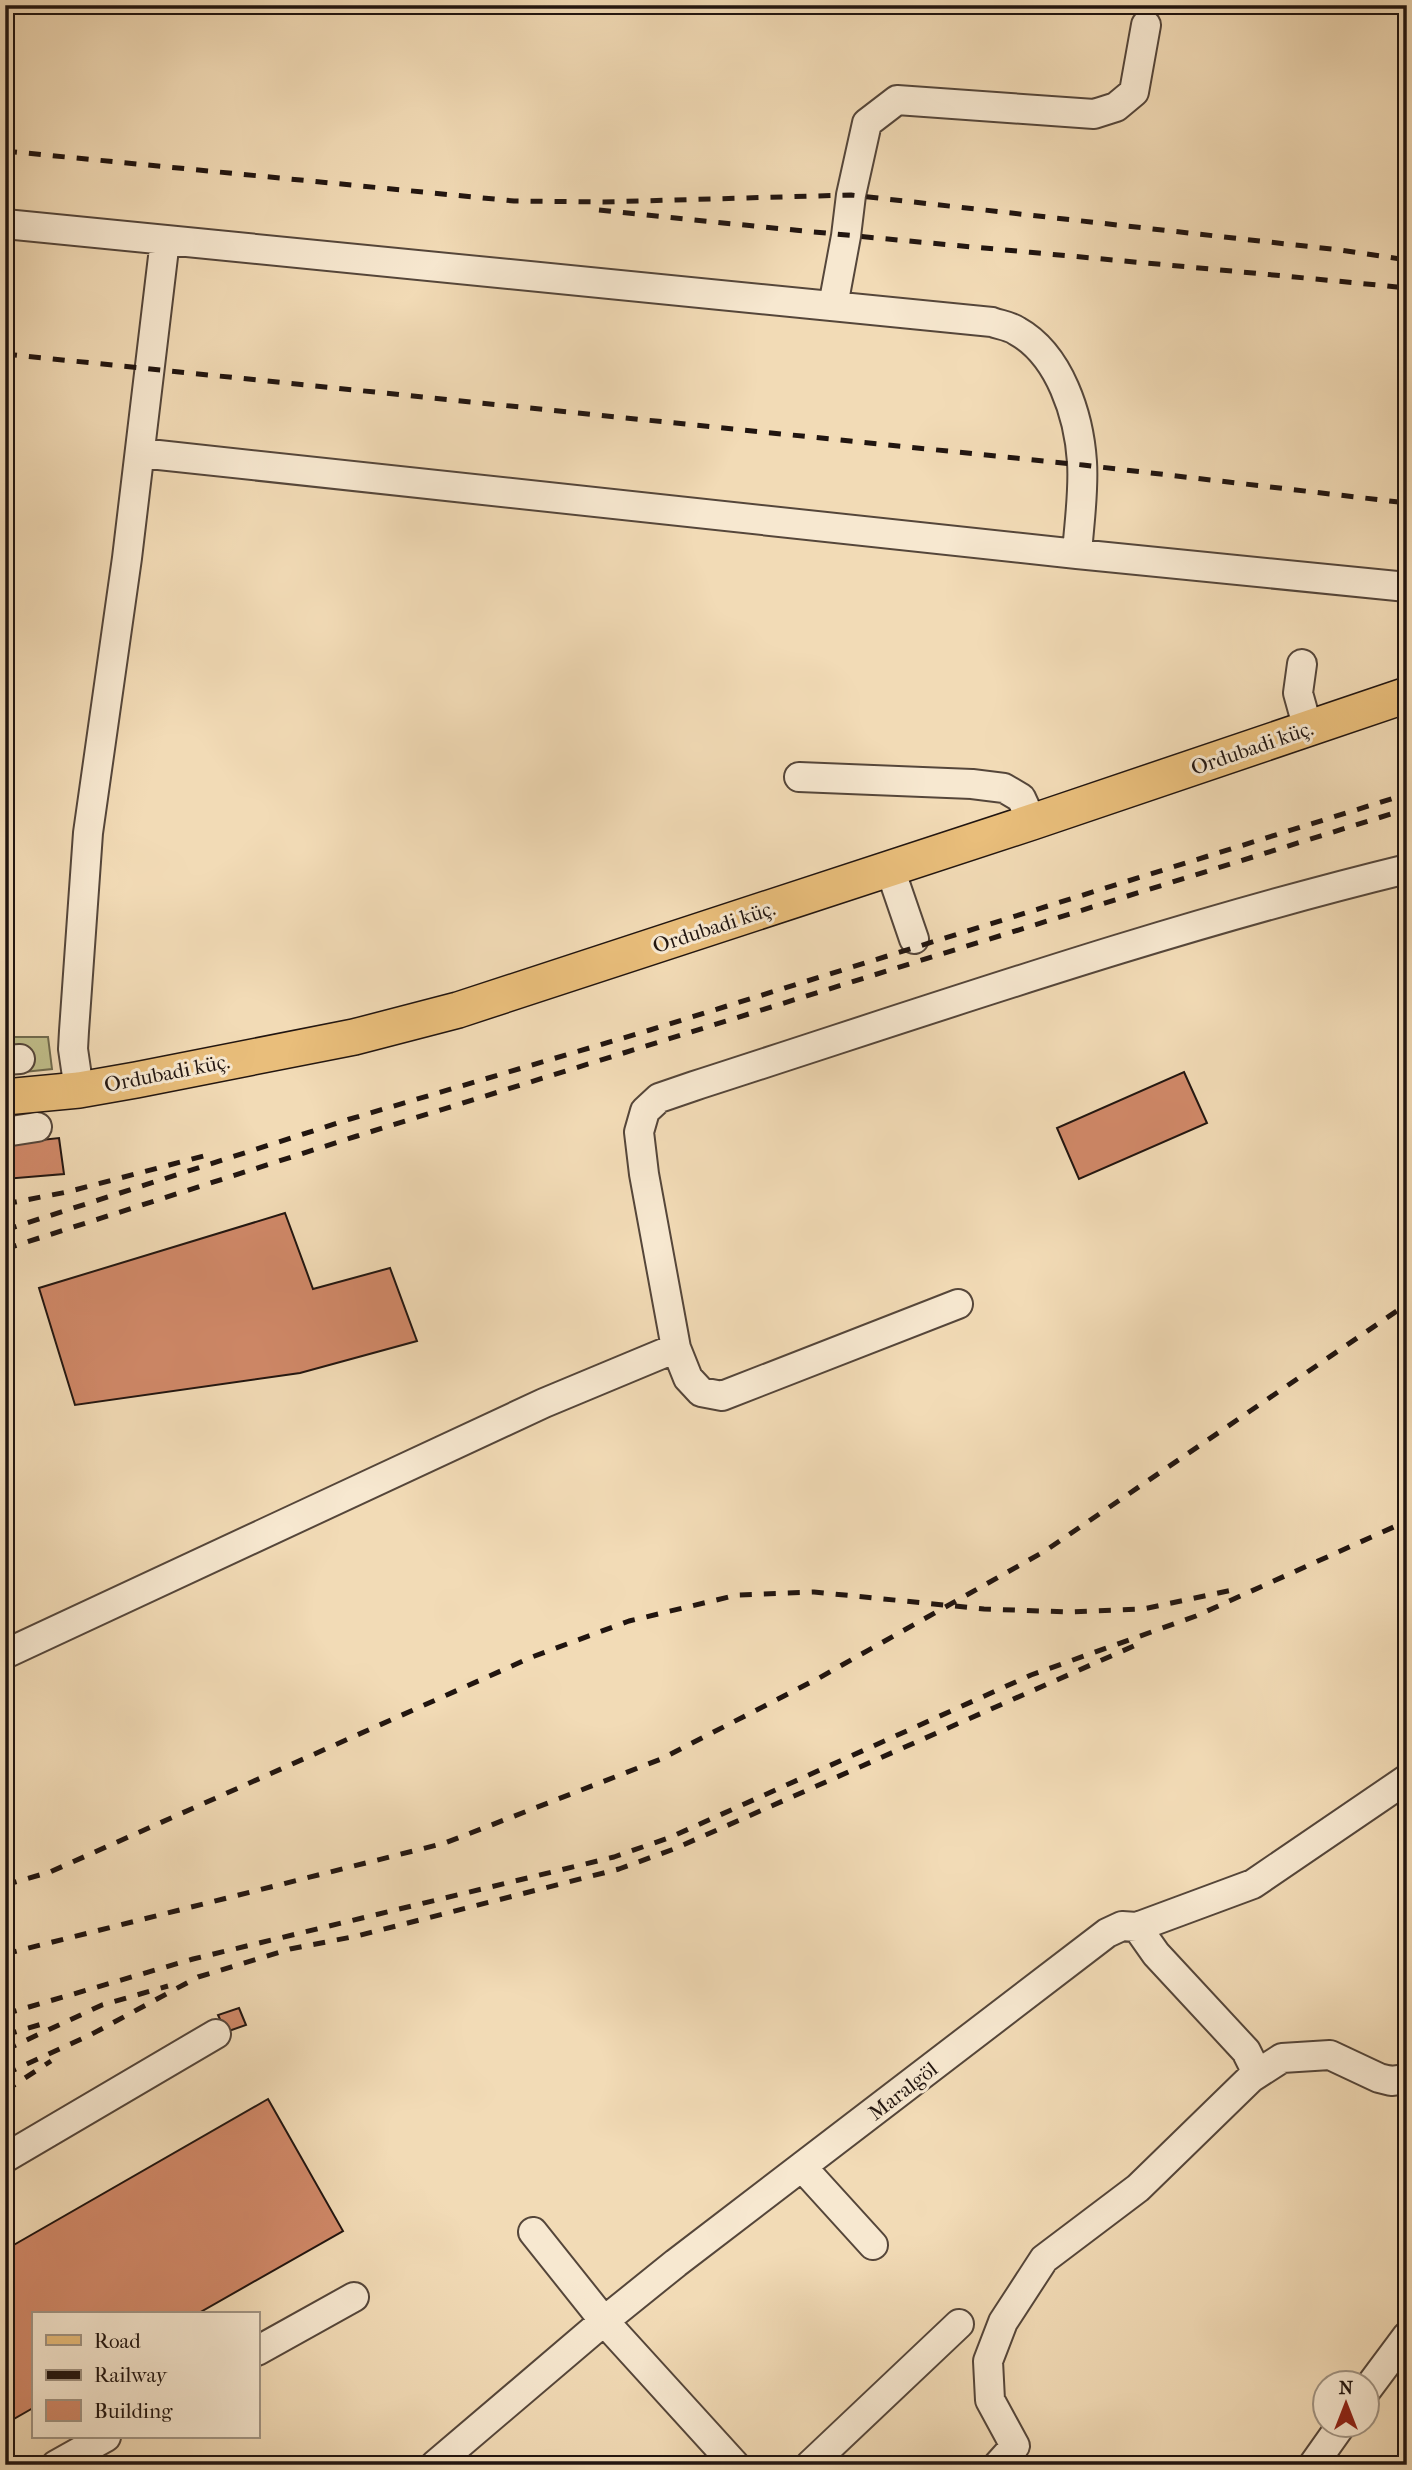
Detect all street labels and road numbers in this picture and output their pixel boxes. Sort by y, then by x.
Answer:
street label: Ordubadi küç. [1188,716,1316,780]
street label: Ordubadi küç. [650,896,778,958]
street label: Ordubadi küç. [102,1049,232,1097]
street label: Maralgöl [864,2057,942,2125]

